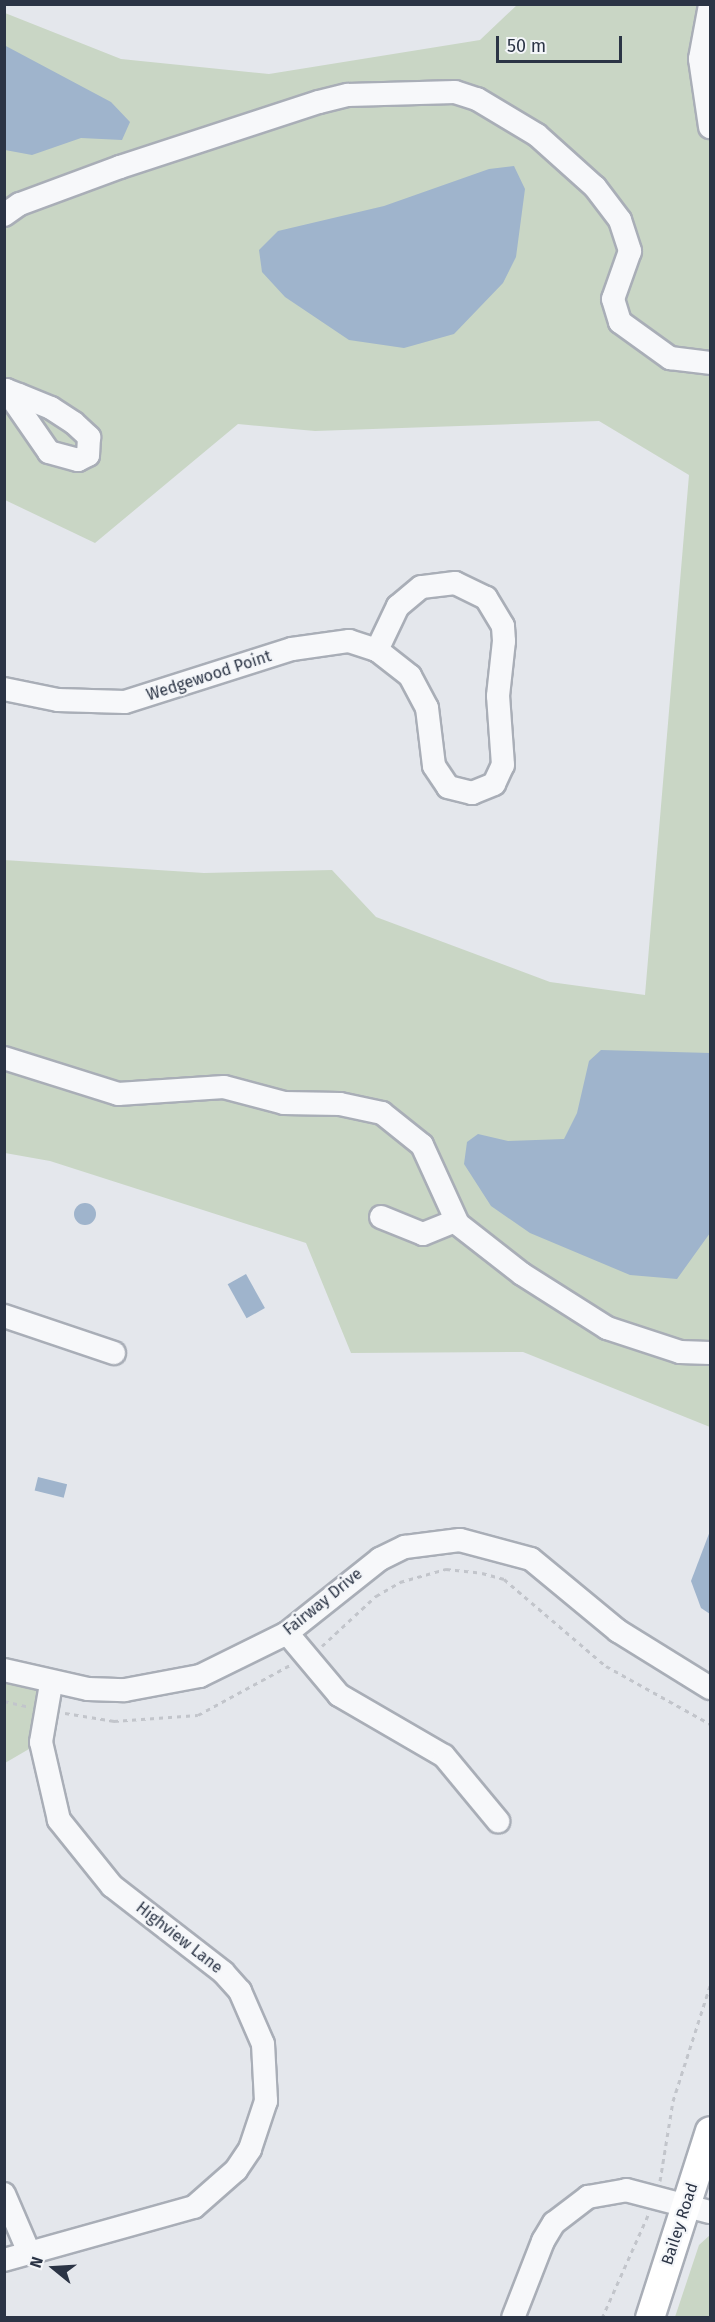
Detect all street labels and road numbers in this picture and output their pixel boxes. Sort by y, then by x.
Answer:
street label: Wedgewood Point [144,647,274,705]
street label: Fairway Drive [280,1564,366,1640]
street label: Highview Lane [132,1898,226,1978]
street label: Bailey Road [658,2181,702,2267]

